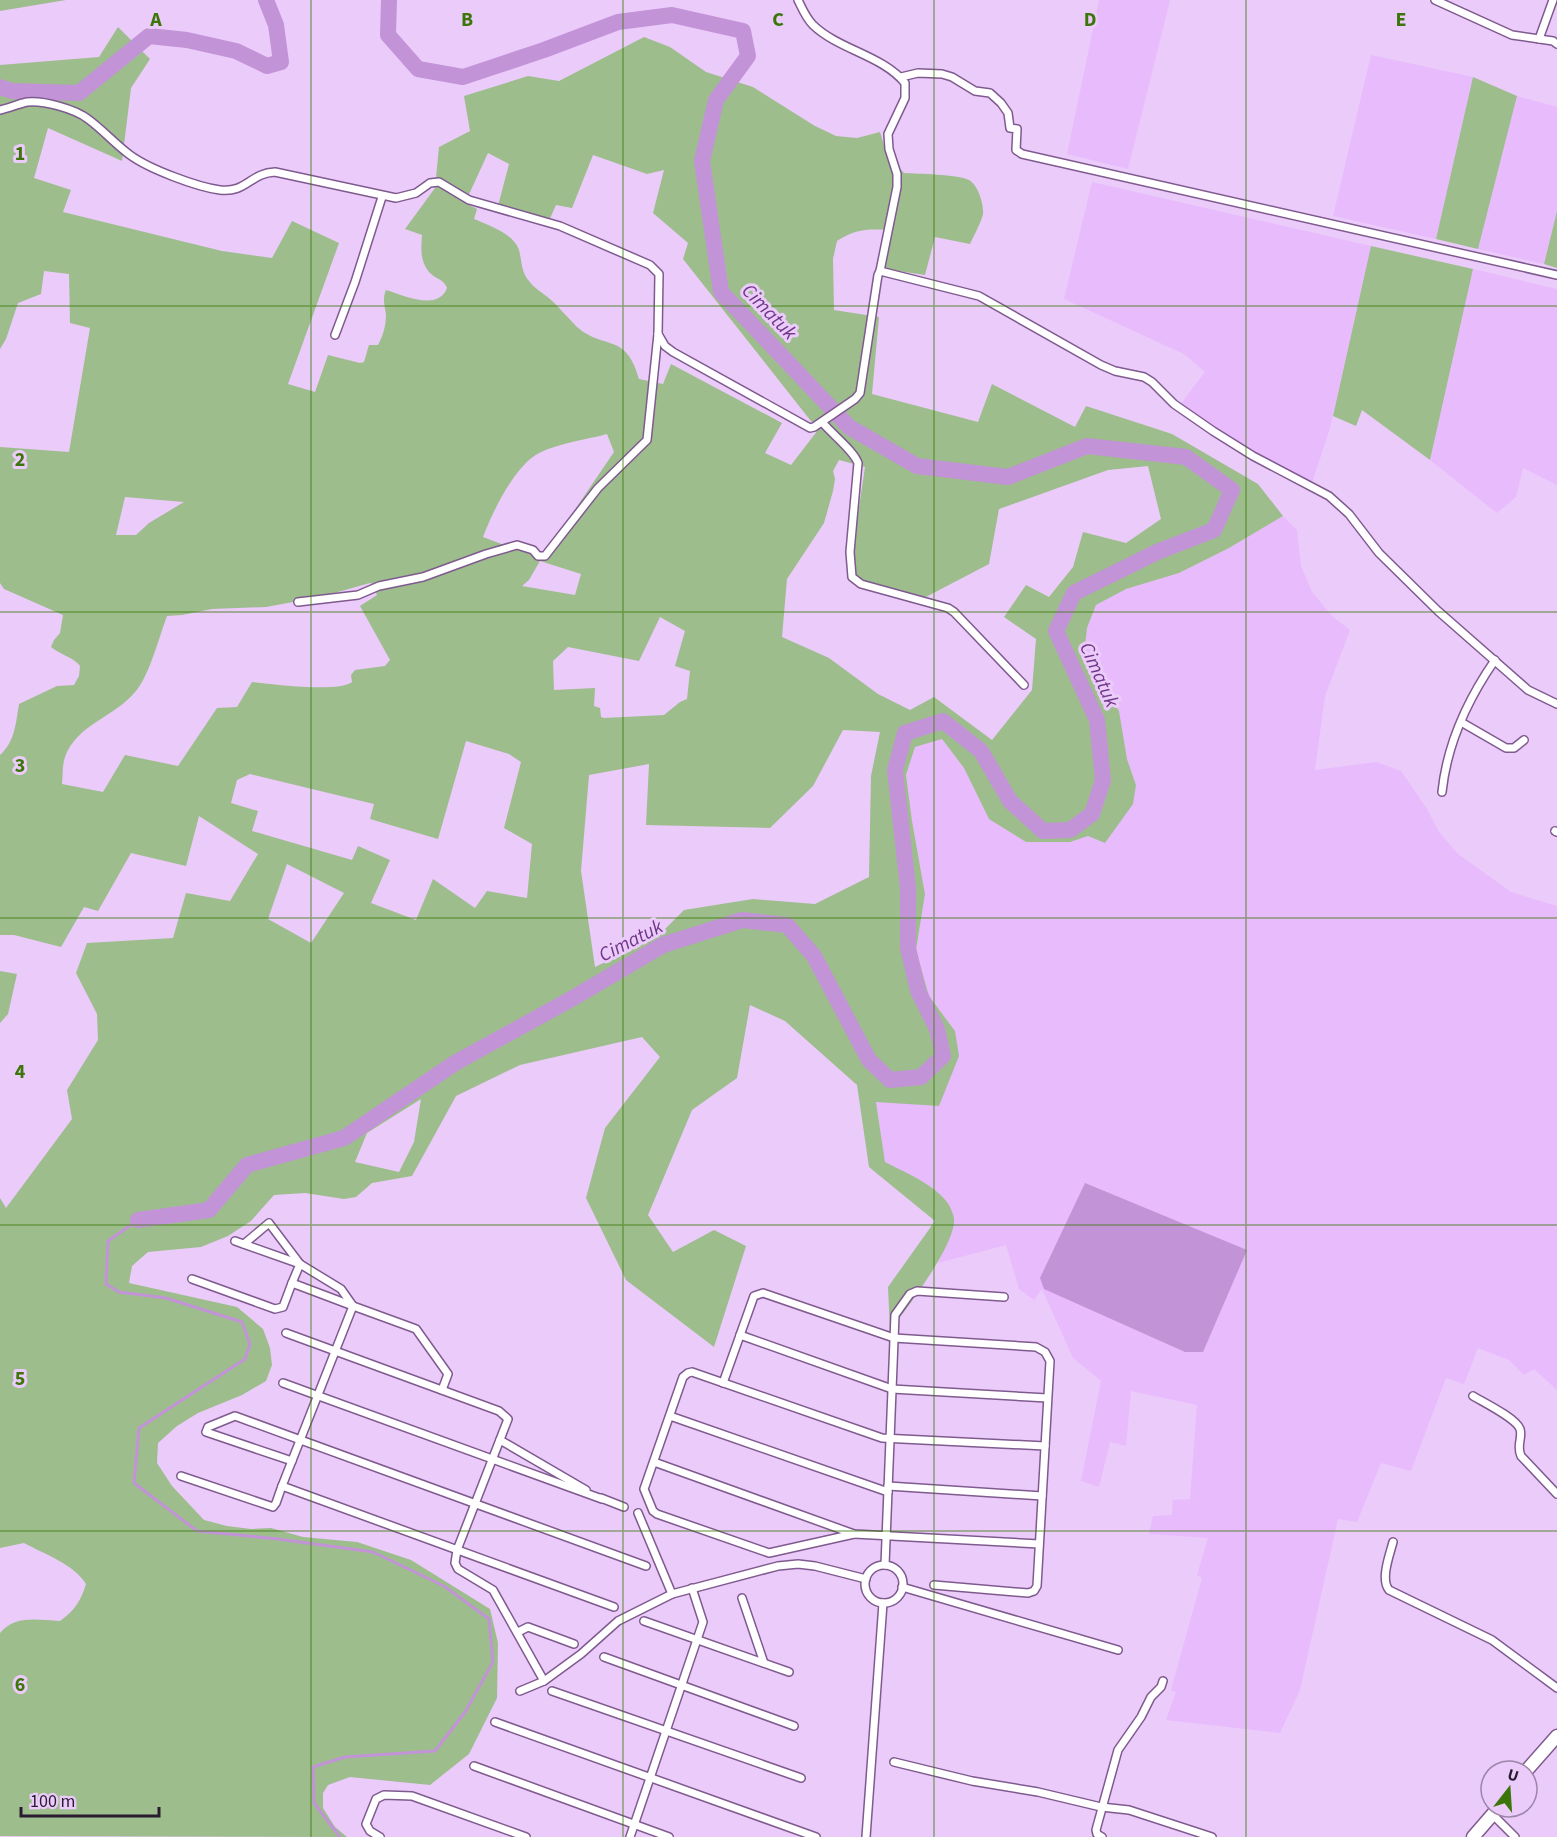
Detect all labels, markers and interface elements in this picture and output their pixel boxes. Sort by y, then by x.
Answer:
text: A [149,6,162,34]
text: B [461,6,473,34]
text: C [772,6,784,34]
text: D [1084,6,1096,34]
text: E [1396,6,1406,34]
text: 1 [15,140,25,168]
water label: Cimatuk [735,278,803,347]
text: 2 [15,446,25,474]
water label: Cimatuk [1072,638,1126,713]
text: 3 [15,752,25,780]
water label: Cimatuk [594,913,668,969]
text: 4 [15,1058,26,1086]
text: 5 [15,1365,25,1393]
text: 6 [15,1671,25,1699]
north arrow [1479,1759,1539,1819]
text: U [1505,1764,1521,1788]
scale bar [21,1780,159,1818]
text: 100 m [30,1789,75,1814]

